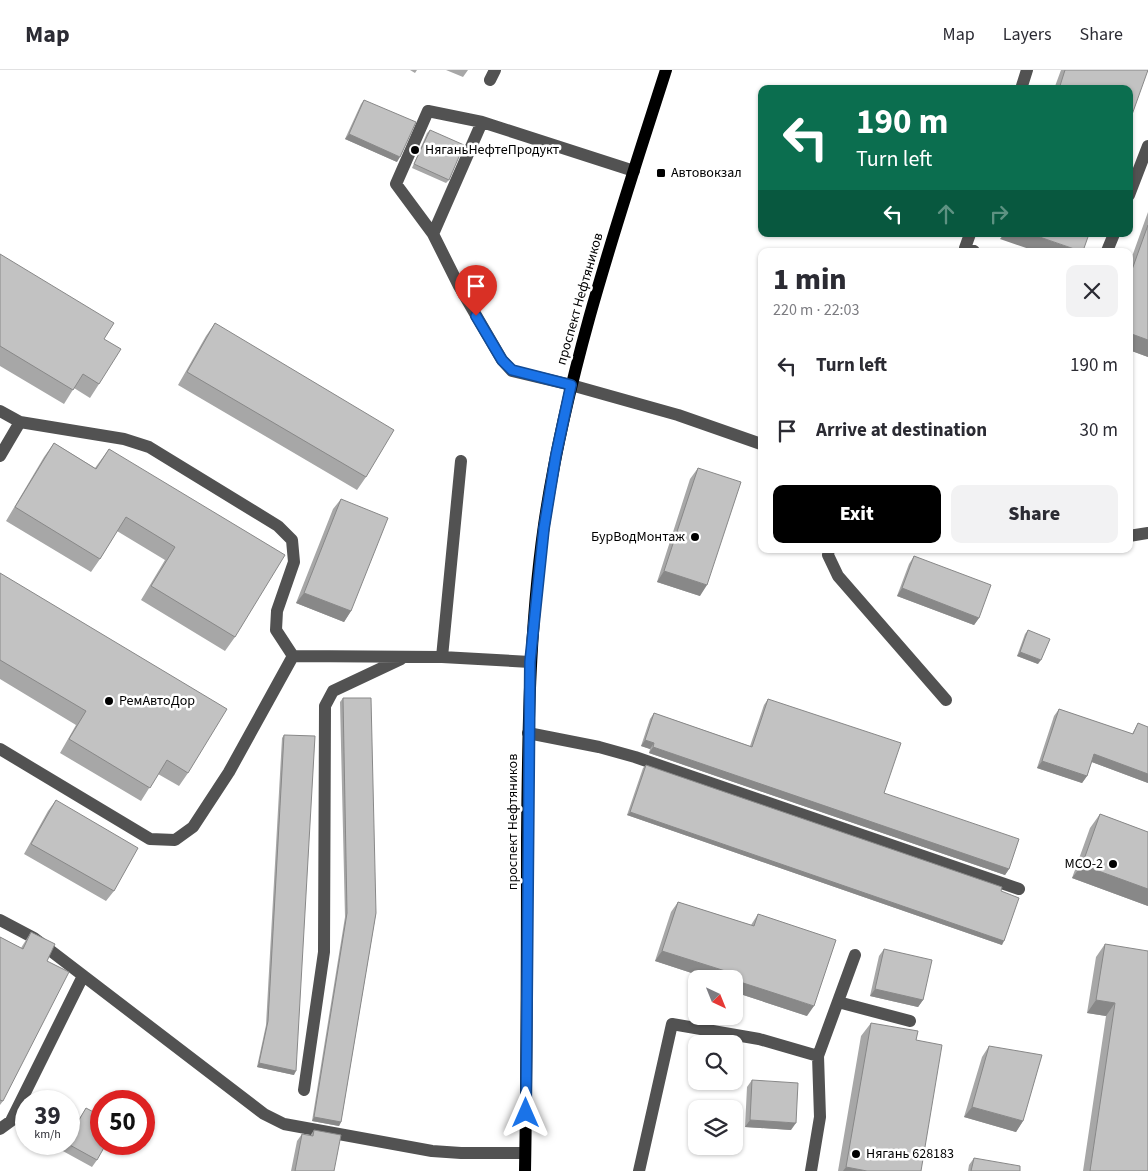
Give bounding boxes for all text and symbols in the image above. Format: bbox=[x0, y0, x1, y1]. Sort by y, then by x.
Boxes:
text: Map bbox=[25, 17, 70, 52]
text: Map bbox=[943, 22, 975, 47]
text: Layers bbox=[1003, 22, 1052, 47]
text: Share bbox=[1080, 22, 1123, 47]
text: 190 m bbox=[856, 97, 948, 147]
icon: left bbox=[773, 105, 838, 170]
place label: НяганьНефтеПродукт bbox=[425, 140, 560, 160]
text: Turn left bbox=[856, 143, 932, 175]
marker: НяганьНефтеПродукт bbox=[409, 144, 421, 156]
place label: Автовокзал bbox=[671, 163, 742, 183]
marker: Автовокзал bbox=[655, 167, 667, 179]
icon: left bbox=[879, 200, 907, 228]
icon: ahead bbox=[932, 200, 960, 228]
icon: right bbox=[985, 200, 1013, 228]
street label: проспект Нефтяников bbox=[552, 231, 608, 367]
text: 1 min bbox=[773, 258, 847, 301]
pin bbox=[455, 265, 497, 316]
button: close bbox=[1066, 265, 1118, 317]
icon: arrive bbox=[462, 272, 490, 300]
text: 220 m · 22:03 bbox=[773, 299, 860, 321]
icon: left bbox=[773, 352, 801, 380]
text: Turn left bbox=[816, 352, 887, 379]
text: 190 m bbox=[1070, 352, 1118, 379]
icon: arrive bbox=[773, 417, 801, 445]
text: Arrive at destination bbox=[816, 417, 987, 444]
text: 30 m bbox=[1080, 417, 1118, 444]
button: Exit bbox=[773, 485, 941, 543]
button: Share bbox=[951, 485, 1118, 543]
place label: БурВодМонтаж bbox=[591, 527, 685, 547]
marker: БурВодМонтаж bbox=[689, 531, 701, 543]
place label: РемАвтоДор bbox=[119, 691, 195, 711]
marker: РемАвтоДор bbox=[103, 695, 115, 707]
street label: проспект Нефтяников bbox=[503, 754, 523, 890]
place label: МСО-2 bbox=[1065, 854, 1103, 874]
marker: МСО-2 bbox=[1107, 858, 1119, 870]
north arrow bbox=[688, 970, 742, 1025]
map controls bbox=[688, 970, 743, 1155]
button: search bbox=[688, 1035, 743, 1090]
position arrow bbox=[499, 1086, 551, 1138]
speed limit sign: 50 bbox=[90, 1090, 155, 1155]
text: 39 bbox=[34, 1098, 61, 1134]
button: layers bbox=[688, 1100, 743, 1155]
text: km/h bbox=[34, 1126, 61, 1143]
place label: Нягань 628183 bbox=[866, 1144, 954, 1164]
marker: Нягань 628183 bbox=[850, 1148, 862, 1160]

